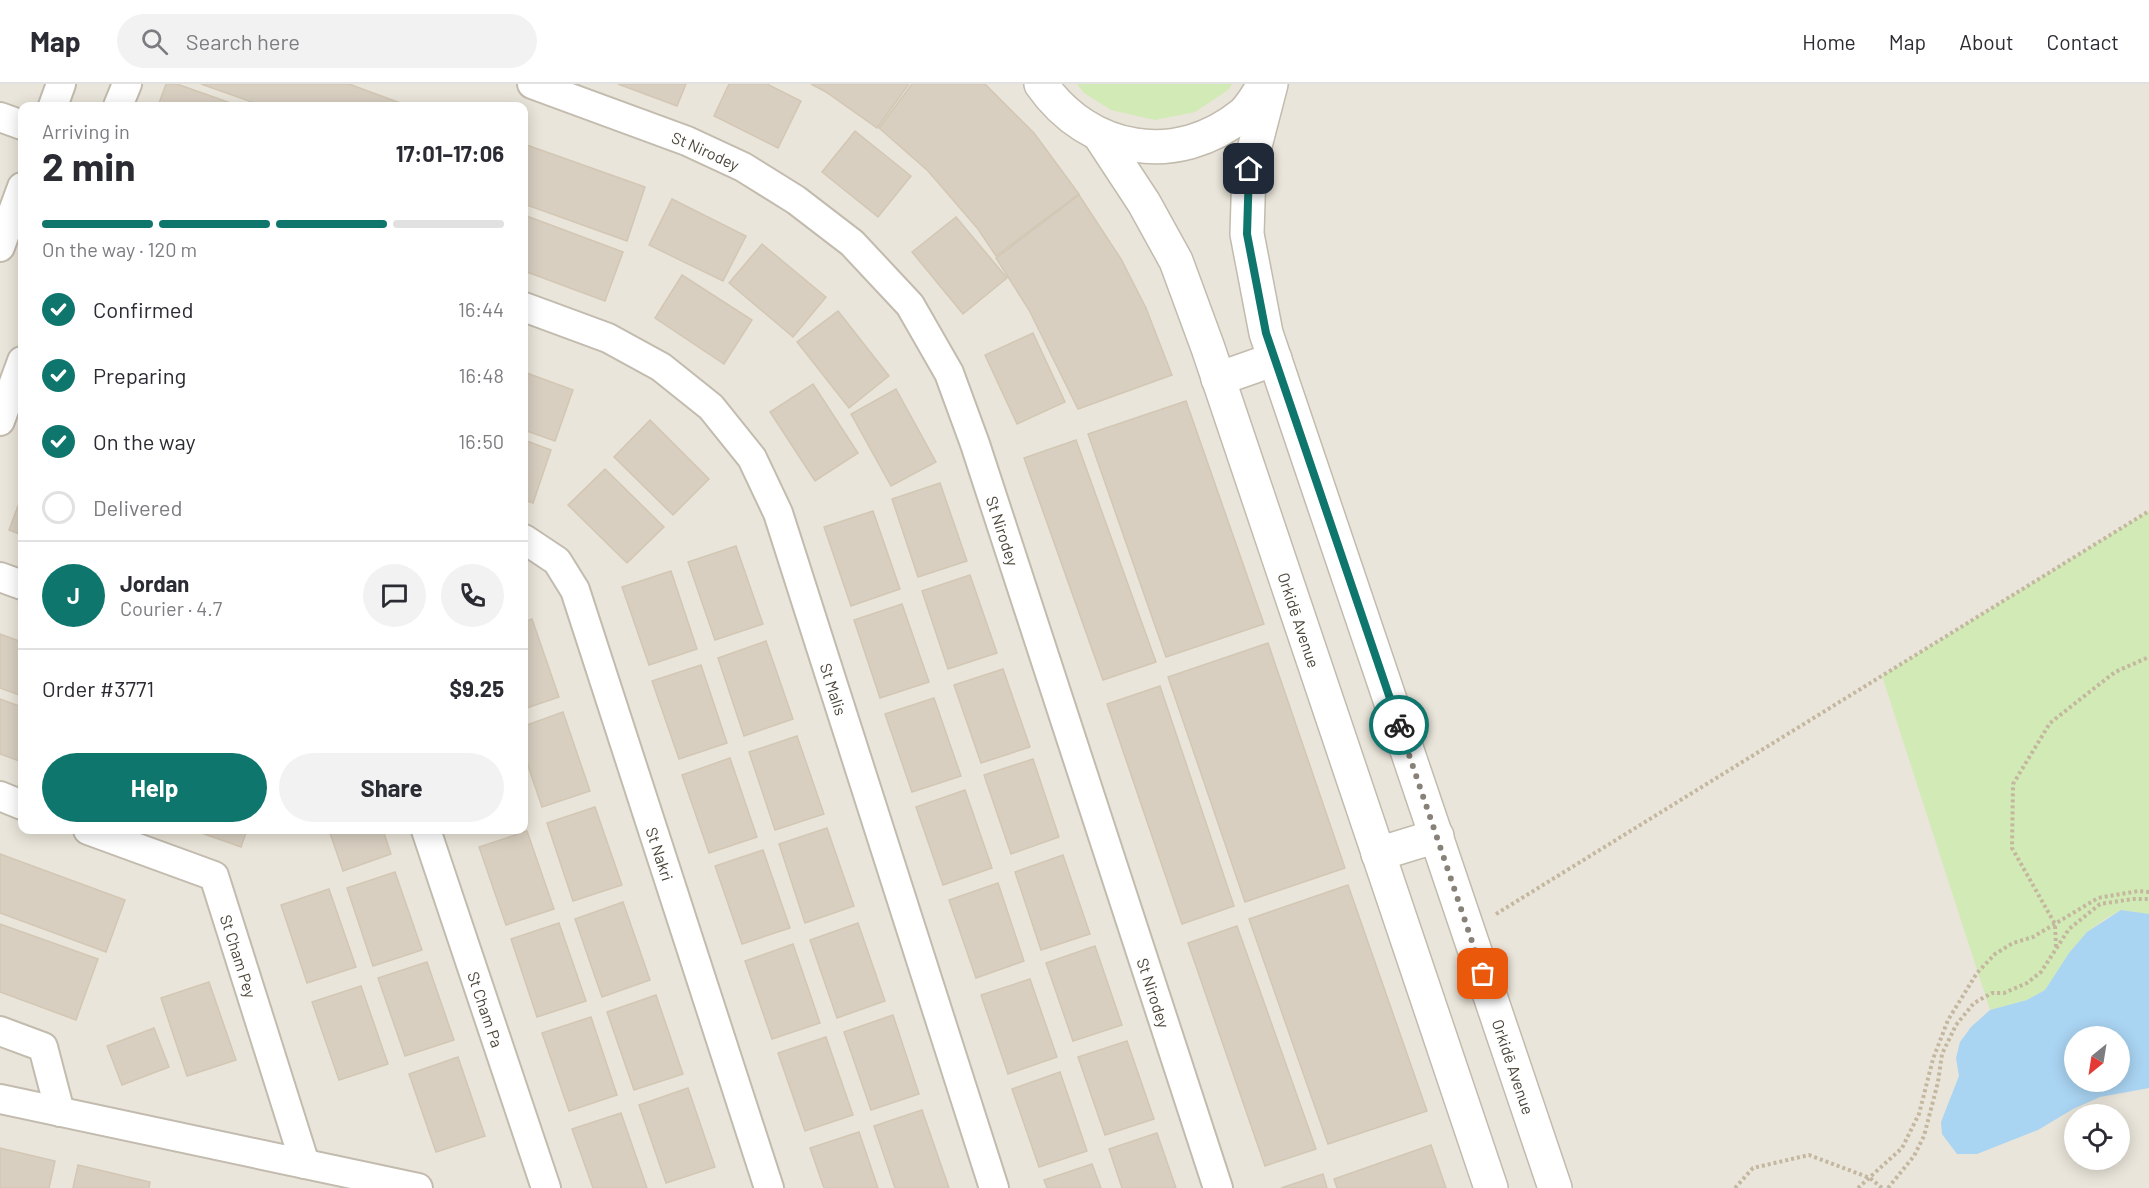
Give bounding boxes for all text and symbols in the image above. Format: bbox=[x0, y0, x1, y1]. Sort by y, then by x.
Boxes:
search box bbox=[117, 14, 537, 68]
text: Map bbox=[30, 24, 81, 58]
icon: search bbox=[138, 25, 171, 58]
text: Search here bbox=[186, 28, 300, 54]
text: Home bbox=[1802, 29, 1856, 54]
text: Map bbox=[1889, 29, 1926, 54]
text: About bbox=[1959, 29, 2014, 54]
text: Contact bbox=[2047, 29, 2119, 54]
text: Arriving in bbox=[42, 119, 130, 143]
street label: St Nirodey bbox=[669, 127, 743, 174]
text: 17:01–17:06 bbox=[396, 140, 504, 166]
text: 2 min bbox=[42, 142, 135, 189]
pin bbox=[1223, 143, 1274, 194]
icon: home bbox=[1232, 152, 1265, 185]
text: On the way · 120 m bbox=[42, 237, 197, 261]
icon: check bbox=[42, 293, 75, 326]
text: Confirmed bbox=[93, 296, 193, 322]
text: 16:44 bbox=[458, 297, 504, 321]
icon: check bbox=[42, 359, 75, 392]
text: Preparing bbox=[93, 362, 186, 388]
text: 16:48 bbox=[458, 363, 504, 387]
icon: check bbox=[42, 425, 75, 458]
text: On the way bbox=[93, 428, 196, 454]
text: 16:50 bbox=[458, 429, 504, 453]
street label: St Nirodey bbox=[983, 493, 1024, 569]
text: Delivered bbox=[93, 494, 182, 520]
button: chat bbox=[363, 564, 426, 627]
button: phone bbox=[441, 564, 504, 627]
text: Jordan bbox=[120, 570, 189, 596]
street label: Orkidē Avenue bbox=[1275, 570, 1324, 670]
text: J bbox=[67, 582, 80, 608]
text: Courier · 4.7 bbox=[120, 596, 222, 620]
street label: St Malis bbox=[817, 661, 852, 717]
text: Order #3771 bbox=[42, 675, 154, 701]
text: $9.25 bbox=[450, 675, 504, 701]
courier bbox=[1369, 695, 1429, 755]
icon: bike bbox=[1383, 709, 1416, 742]
button: Help bbox=[42, 753, 267, 822]
button: Share bbox=[279, 753, 504, 822]
street label: St Nakri bbox=[643, 824, 678, 883]
street label: St Cham Pey bbox=[217, 912, 262, 1001]
pin bbox=[1457, 948, 1508, 999]
street label: St Nirodey bbox=[1134, 955, 1175, 1031]
icon: bag bbox=[1466, 957, 1499, 990]
street label: St Cham Pa bbox=[465, 969, 508, 1050]
street label: Orkidē Avenue bbox=[1489, 1017, 1539, 1117]
north arrow bbox=[2064, 1026, 2130, 1092]
map controls bbox=[2064, 1026, 2130, 1170]
button: locate bbox=[2064, 1104, 2130, 1170]

